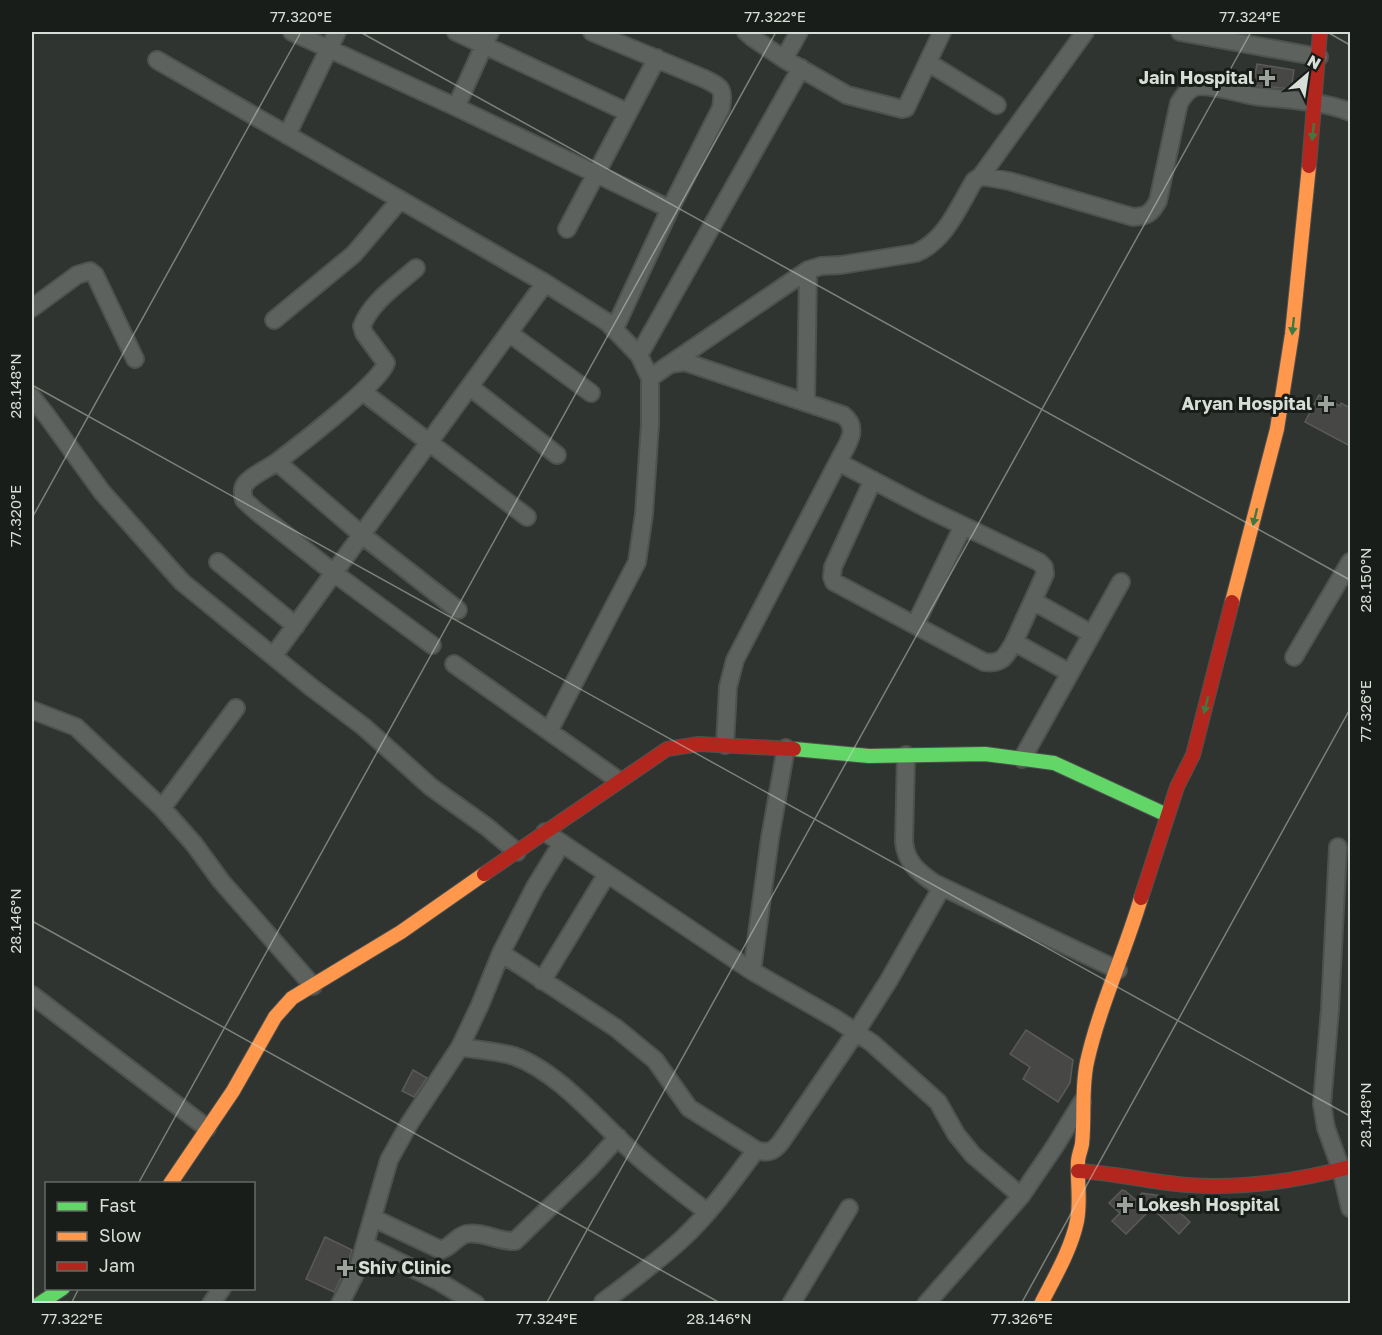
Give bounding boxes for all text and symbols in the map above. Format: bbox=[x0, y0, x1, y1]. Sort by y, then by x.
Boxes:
text: 77.320°E bbox=[270, 7, 332, 25]
text: 77.322°E bbox=[744, 7, 806, 25]
text: 77.324°E bbox=[1219, 7, 1281, 25]
north arrow bbox=[1277, 45, 1337, 105]
text: N bbox=[1304, 50, 1324, 74]
place label: Jain Hospital bbox=[1139, 66, 1254, 88]
marker: Jain Hospital bbox=[1258, 69, 1276, 87]
one-way arrow bbox=[1308, 122, 1318, 141]
one-way arrow bbox=[1288, 316, 1297, 335]
text: 28.148°N bbox=[6, 353, 24, 419]
place label: Aryan Hospital bbox=[1182, 392, 1312, 414]
marker: Aryan Hospital bbox=[1317, 395, 1335, 413]
text: 77.320°E bbox=[6, 485, 24, 547]
one-way arrow bbox=[1249, 507, 1259, 526]
text: 28.150°N bbox=[1356, 548, 1374, 612]
text: 77.326°E bbox=[1356, 680, 1374, 742]
one-way arrow bbox=[1201, 697, 1210, 715]
text: 28.146°N bbox=[6, 888, 24, 954]
text: 28.148°N bbox=[1356, 1082, 1374, 1148]
legend bbox=[45, 1182, 255, 1290]
place label: Lokesh Hospital bbox=[1138, 1193, 1279, 1215]
text: Fast bbox=[99, 1194, 136, 1216]
marker: Lokesh Hospital bbox=[1116, 1196, 1134, 1214]
text: Slow bbox=[99, 1224, 142, 1246]
text: Jam bbox=[99, 1254, 135, 1276]
place label: Shiv Clinic bbox=[358, 1256, 451, 1278]
marker: Shiv Clinic bbox=[336, 1259, 354, 1277]
text: 77.322°E bbox=[41, 1309, 103, 1327]
text: 77.324°E bbox=[516, 1309, 578, 1327]
text: 28.146°N bbox=[686, 1309, 752, 1327]
text: 77.326°E bbox=[991, 1309, 1053, 1327]

